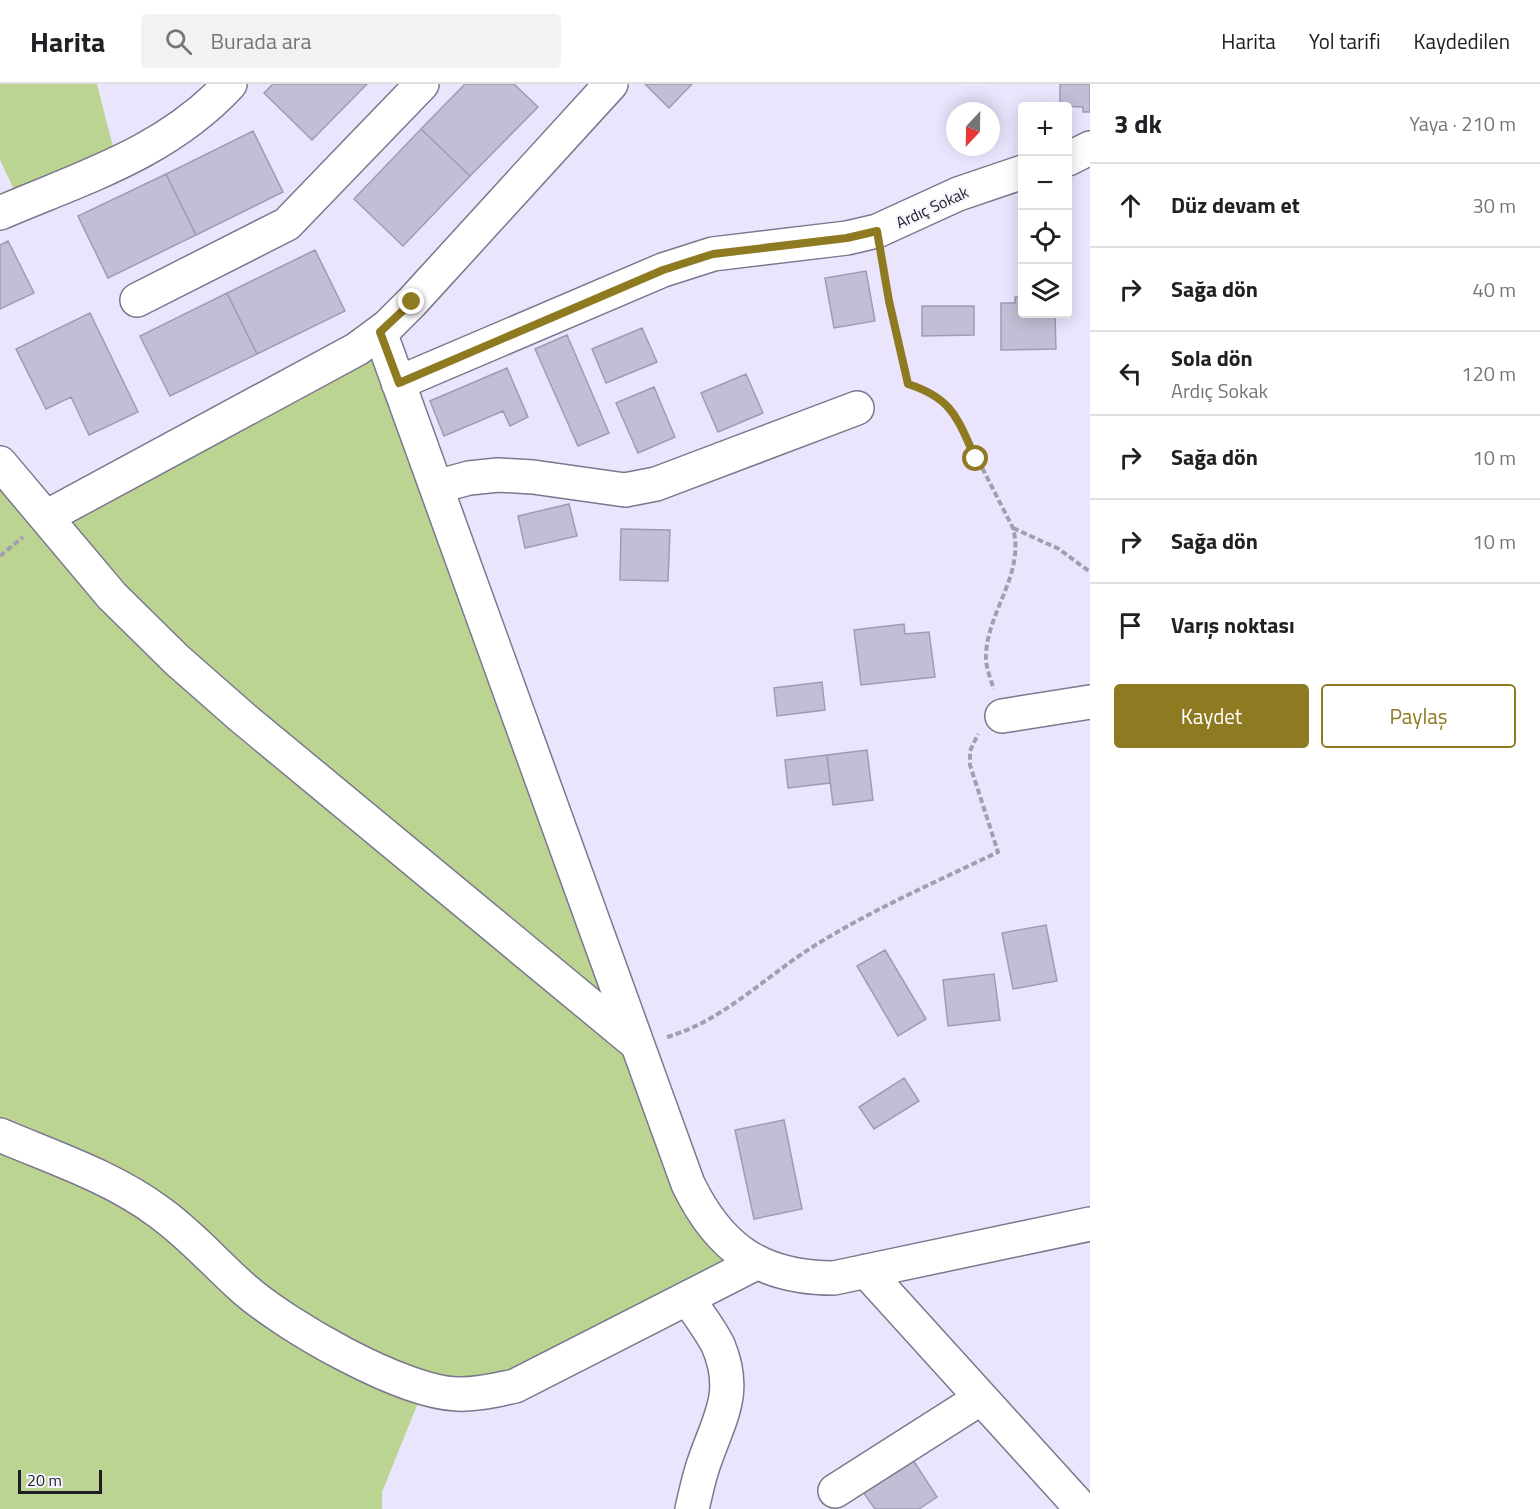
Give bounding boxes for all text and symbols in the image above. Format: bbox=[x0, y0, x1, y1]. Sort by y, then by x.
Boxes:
search box bbox=[141, 14, 561, 68]
text: Harita bbox=[30, 20, 105, 63]
text: Burada ara bbox=[210, 24, 311, 58]
icon: search bbox=[162, 25, 195, 58]
text: Harita bbox=[1221, 25, 1276, 57]
text: Yol tarifi bbox=[1309, 25, 1381, 57]
text: Kaydedilen bbox=[1414, 25, 1510, 57]
north arrow bbox=[946, 102, 1000, 156]
map controls bbox=[1018, 102, 1072, 318]
button: + bbox=[1018, 102, 1072, 156]
text: 3 dk bbox=[1114, 104, 1162, 143]
text: Yaya · 210 m bbox=[1409, 108, 1516, 139]
button: − bbox=[1018, 156, 1072, 210]
street label: Ardıç Sokak bbox=[892, 180, 973, 234]
text: Düz devam et bbox=[1171, 188, 1300, 222]
icon: ahead bbox=[1114, 189, 1147, 222]
text: 30 m bbox=[1472, 190, 1516, 221]
button: locate bbox=[1018, 210, 1072, 264]
button: layers bbox=[1018, 264, 1072, 318]
text: Sağa dön bbox=[1171, 272, 1258, 306]
icon: right bbox=[1114, 273, 1147, 306]
text: 40 m bbox=[1472, 274, 1516, 305]
route end bbox=[398, 288, 424, 314]
text: Sola dön bbox=[1171, 341, 1253, 375]
icon: left bbox=[1114, 357, 1147, 390]
text: 120 m bbox=[1461, 358, 1516, 389]
text: Ardıç Sokak bbox=[1171, 375, 1268, 406]
text: Sağa dön bbox=[1171, 440, 1258, 474]
icon: right bbox=[1114, 441, 1147, 474]
text: 10 m bbox=[1472, 442, 1516, 473]
route start bbox=[962, 445, 988, 471]
text: Sağa dön bbox=[1171, 524, 1258, 558]
icon: right bbox=[1114, 525, 1147, 558]
text: 10 m bbox=[1472, 526, 1516, 557]
text: Varış noktası bbox=[1171, 608, 1295, 642]
icon: arrive bbox=[1114, 609, 1147, 642]
button: Kaydet bbox=[1114, 684, 1309, 748]
button: Paylaş bbox=[1321, 684, 1516, 748]
scale bar bbox=[18, 1467, 102, 1494]
text: 20 m bbox=[27, 1468, 62, 1492]

